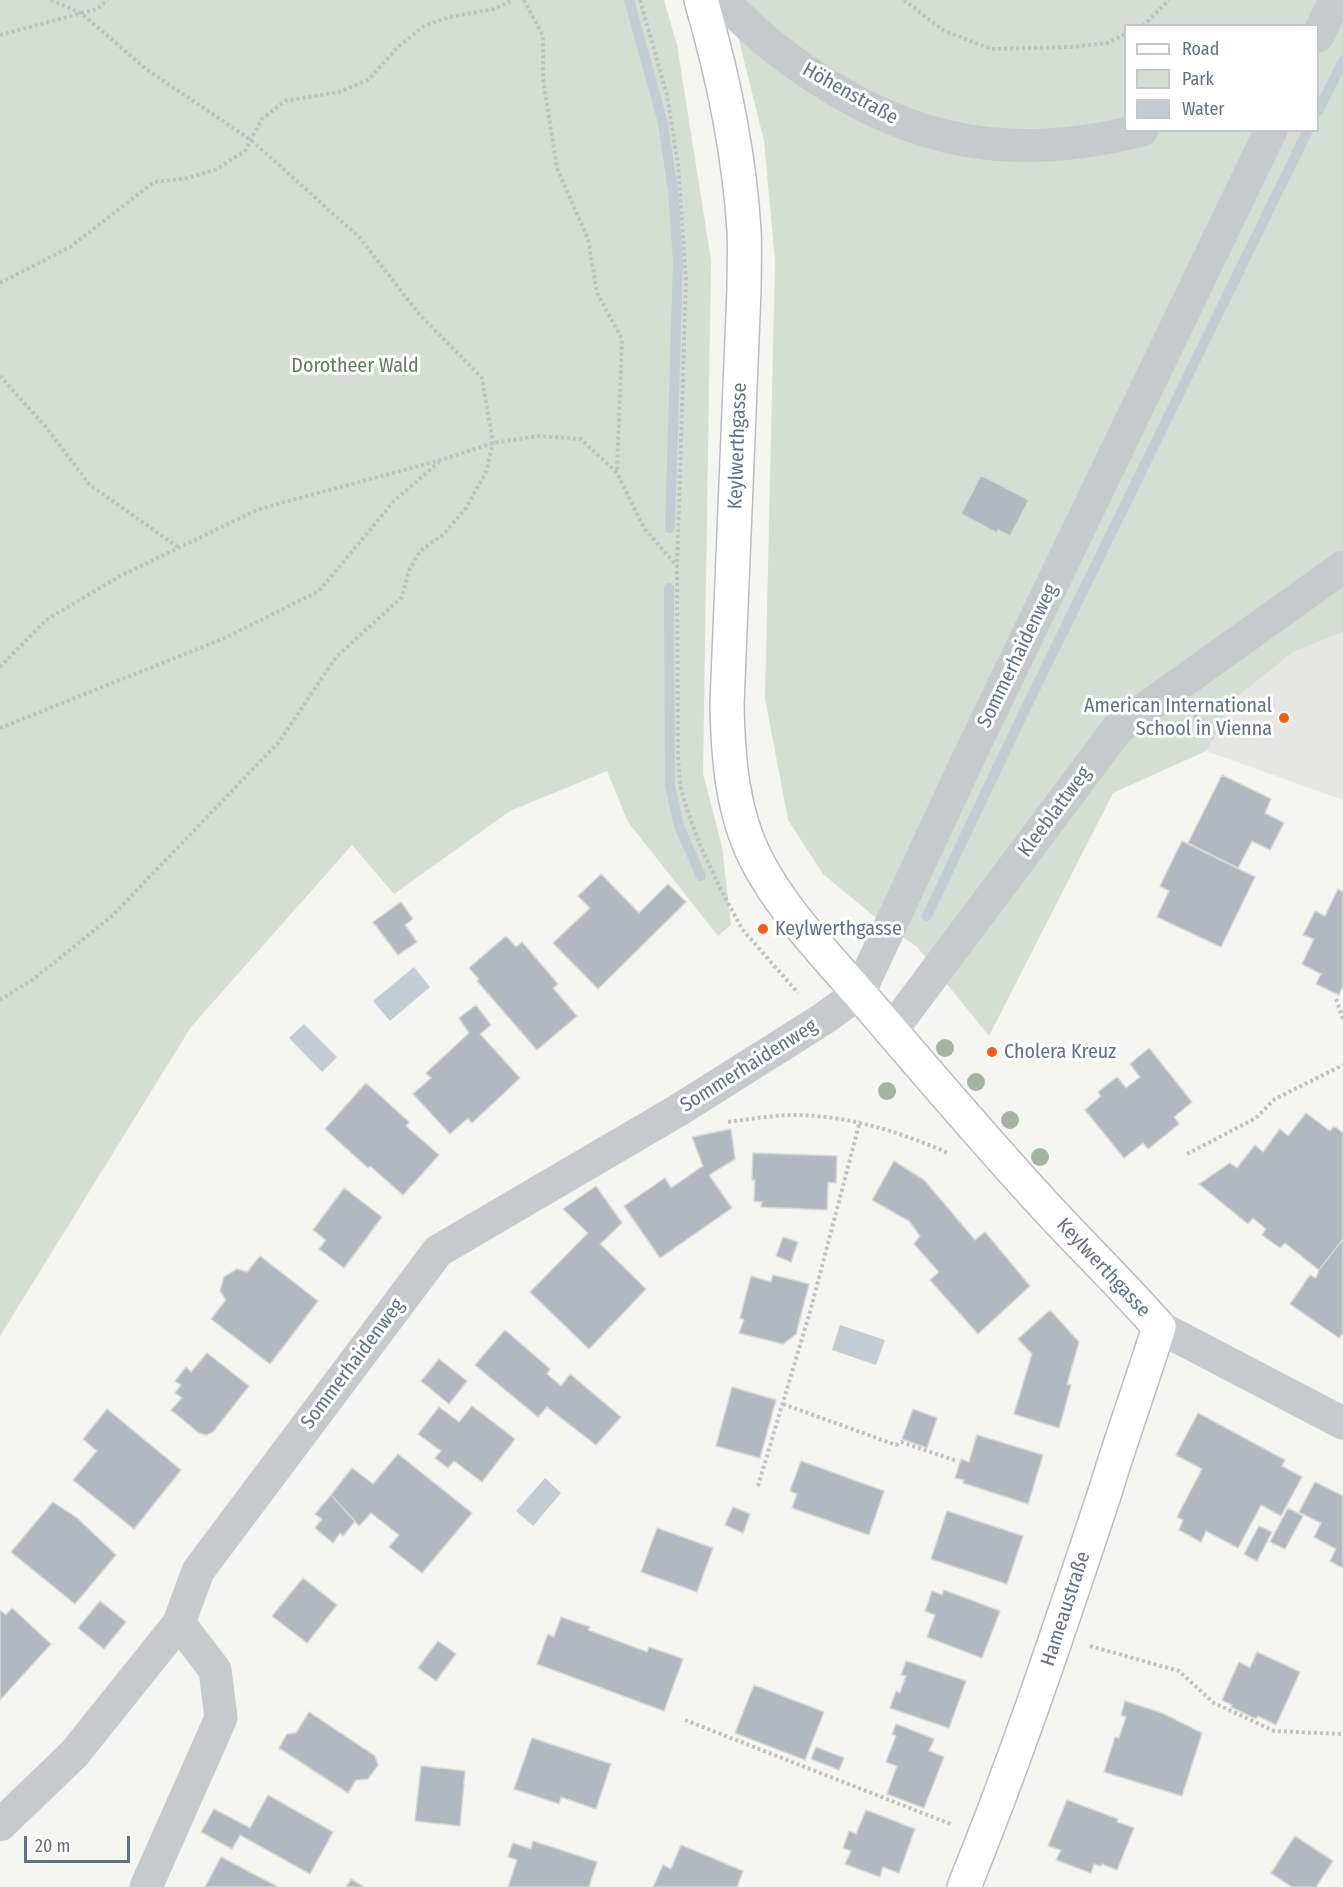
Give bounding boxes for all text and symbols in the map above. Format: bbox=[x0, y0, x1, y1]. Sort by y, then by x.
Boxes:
legend bbox=[1124, 24, 1319, 132]
text: Road bbox=[1182, 38, 1219, 60]
street label: Höhenstraße bbox=[798, 58, 902, 130]
text: Park bbox=[1182, 68, 1214, 90]
text: Water bbox=[1182, 98, 1225, 120]
park label: Dorotheer Wald bbox=[291, 354, 419, 378]
street label: Keylwerthgasse bbox=[724, 382, 752, 510]
street label: Sommerhaidenweg bbox=[973, 580, 1063, 732]
place label: American International School in Vienna bbox=[1084, 694, 1272, 741]
marker: American International School in Vienna bbox=[1277, 711, 1291, 725]
street label: Kleeblattweg bbox=[1013, 762, 1097, 862]
place label: Keylwerthgasse bbox=[775, 917, 902, 941]
marker: Keylwerthgasse bbox=[756, 922, 770, 936]
street label: Sommerhaidenweg bbox=[676, 1014, 822, 1118]
place label: Cholera Kreuz bbox=[1004, 1040, 1116, 1064]
marker: Cholera Kreuz bbox=[985, 1045, 999, 1059]
street label: Keylwerthgasse bbox=[1051, 1213, 1155, 1323]
street label: Sommerhaidenweg bbox=[296, 1294, 410, 1434]
street label: Hameaustraße bbox=[1036, 1549, 1096, 1669]
scale bar bbox=[27, 1824, 134, 1862]
text: 20 m bbox=[35, 1835, 70, 1857]

